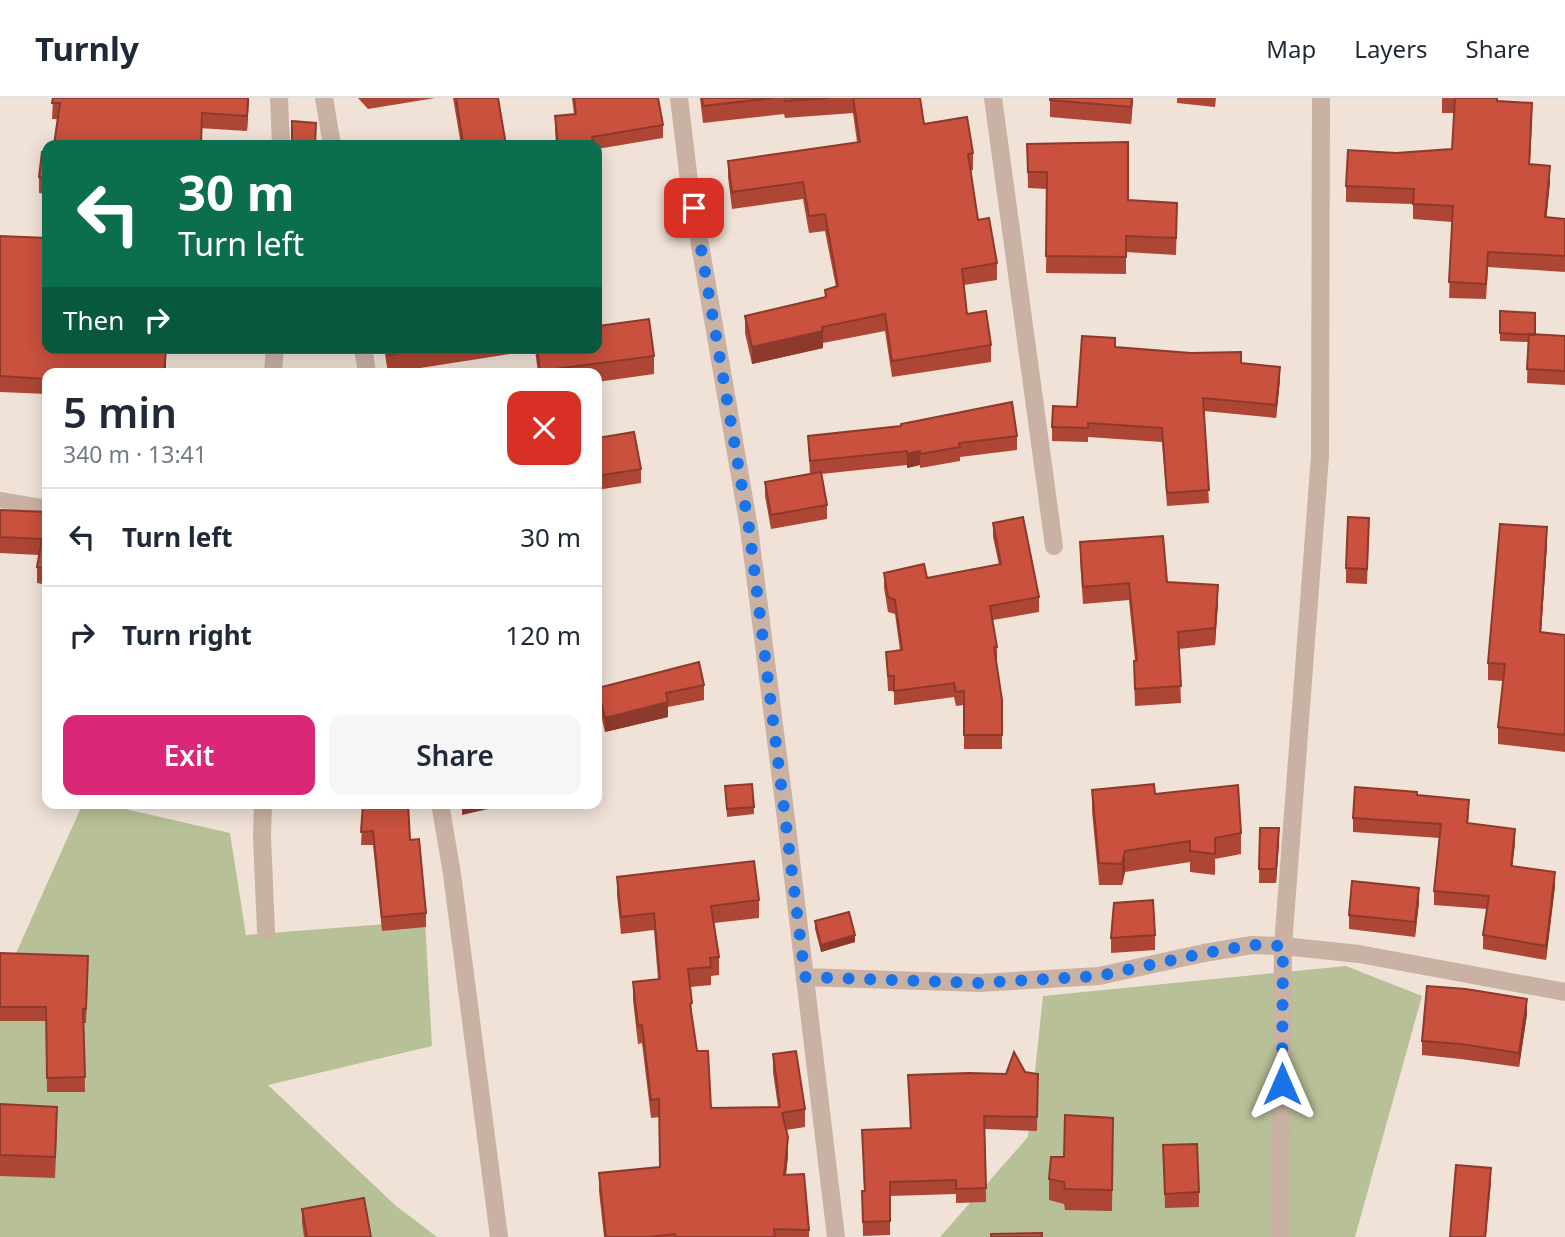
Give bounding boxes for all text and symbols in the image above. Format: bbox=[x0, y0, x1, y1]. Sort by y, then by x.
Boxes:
text: Turnly bbox=[35, 26, 139, 71]
text: Map bbox=[1266, 32, 1316, 65]
text: Layers bbox=[1354, 32, 1428, 65]
text: Share bbox=[1466, 32, 1530, 65]
text: 30 m bbox=[178, 159, 295, 225]
icon: left bbox=[63, 168, 154, 259]
pin bbox=[664, 178, 724, 238]
icon: arrive bbox=[675, 189, 713, 227]
text: Turn left bbox=[178, 222, 304, 265]
icon: right bbox=[138, 301, 176, 339]
text: Then bbox=[63, 302, 124, 338]
text: 5 min bbox=[63, 383, 177, 440]
button: close bbox=[507, 391, 581, 465]
text: 340 m · 13:41 bbox=[63, 438, 207, 470]
icon: left bbox=[63, 518, 101, 556]
text: Turn left bbox=[122, 519, 233, 555]
text: 30 m bbox=[520, 519, 581, 555]
icon: right bbox=[63, 616, 101, 654]
text: Turn right bbox=[122, 617, 252, 653]
text: 120 m bbox=[505, 617, 581, 653]
button: Exit bbox=[63, 715, 315, 795]
button: Share bbox=[329, 715, 581, 795]
position arrow bbox=[1245, 1047, 1319, 1121]

